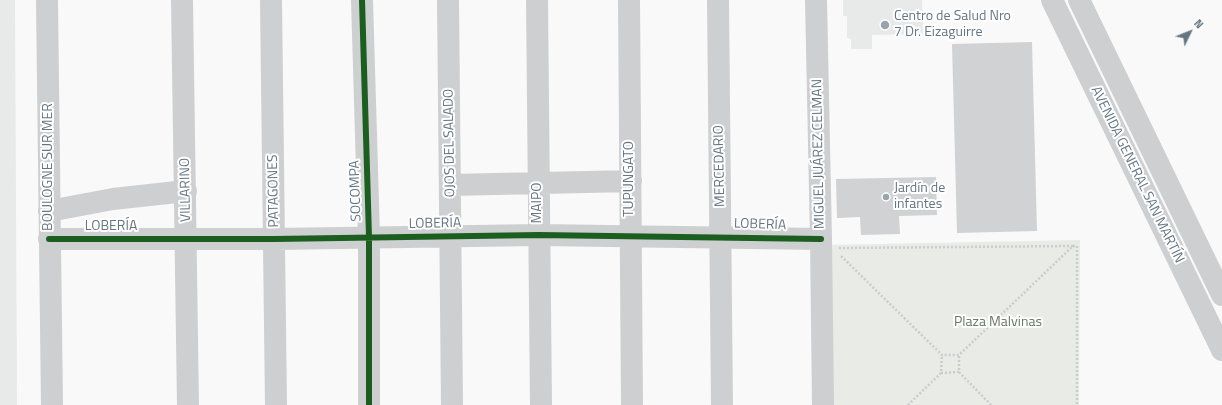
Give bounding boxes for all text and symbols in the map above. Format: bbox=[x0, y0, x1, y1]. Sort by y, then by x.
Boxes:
place label: Centro de Salud Nro 7 Dr. Eizaguirre bbox=[894, 9, 1011, 42]
north arrow bbox=[1170, 12, 1210, 52]
text: N bbox=[1190, 16, 1207, 32]
marker: Centro de Salud Nro 7 Dr. Eizaguirre bbox=[879, 19, 891, 31]
street label: MIGUEL JUÁREZ CELMAN bbox=[809, 79, 829, 229]
street label: AVENIDA GENERAL SAN MARTÍN bbox=[1087, 84, 1187, 266]
street label: OJOS DEL SALADO bbox=[441, 89, 459, 197]
street label: BOULOGNE SUR MER bbox=[41, 103, 57, 231]
street label: MERCEDARIO bbox=[711, 125, 729, 207]
street label: TUPUNGATO bbox=[622, 141, 638, 217]
street label: PATAGONES bbox=[265, 154, 283, 228]
street label: VILLARINO bbox=[177, 158, 195, 222]
street label: SOCOMPA bbox=[347, 160, 365, 222]
place label: Jardín de infantes bbox=[894, 181, 945, 214]
street label: MAIPO bbox=[530, 182, 546, 224]
marker: Jardín de infantes bbox=[881, 192, 891, 202]
street label: LOBERÍA bbox=[409, 215, 461, 233]
street label: LOBERÍA bbox=[734, 216, 786, 234]
street label: LOBERÍA bbox=[85, 219, 137, 235]
park label: Plaza Malvinas bbox=[954, 315, 1042, 331]

